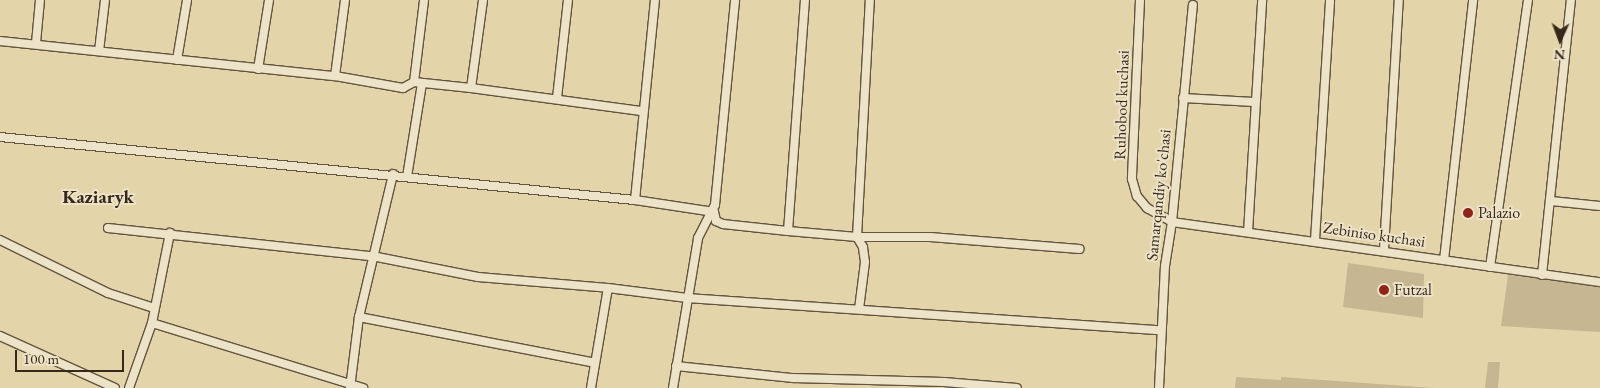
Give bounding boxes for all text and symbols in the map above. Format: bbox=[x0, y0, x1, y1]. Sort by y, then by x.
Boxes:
north arrow bbox=[1535, 15, 1585, 65]
text: N bbox=[1554, 46, 1565, 64]
street label: Ruhobod kuchasi bbox=[1110, 50, 1134, 160]
street label: Samarqandiy ko'chasi bbox=[1143, 128, 1175, 262]
district label: Kaziaryk bbox=[62, 186, 134, 208]
place label: Palazio bbox=[1478, 203, 1520, 223]
marker: Palazio bbox=[1462, 207, 1474, 219]
street label: Zebiniso kuchasi bbox=[1322, 218, 1426, 252]
place label: Futzal bbox=[1394, 280, 1432, 300]
marker: Futzal bbox=[1378, 284, 1390, 296]
scale bar bbox=[18, 340, 126, 372]
text: 100 m bbox=[23, 349, 59, 368]

